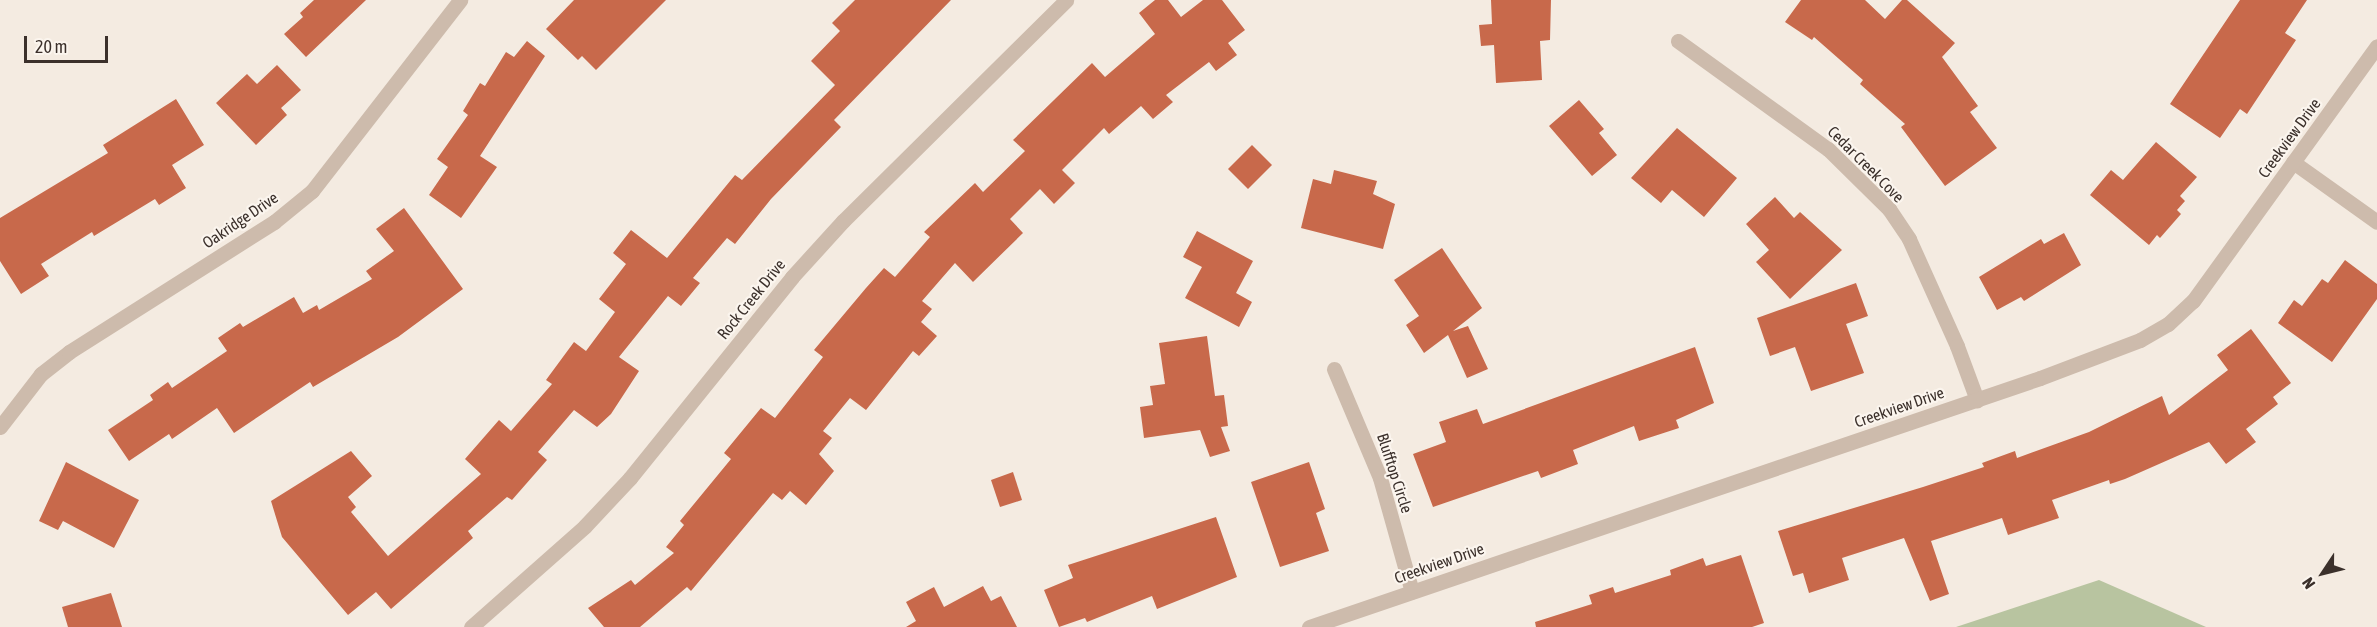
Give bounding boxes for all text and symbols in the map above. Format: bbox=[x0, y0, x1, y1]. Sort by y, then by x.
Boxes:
scale bar bbox=[27, 24, 111, 62]
text: 20 m bbox=[35, 36, 67, 57]
street label: Creekview Drive bbox=[2254, 95, 2324, 181]
street label: Cedar Creek Cove bbox=[1824, 122, 1908, 206]
street label: Oakridge Drive bbox=[199, 188, 281, 252]
street label: Rock Creek Drive bbox=[713, 255, 789, 343]
street label: Creekview Drive bbox=[1852, 383, 1946, 431]
street label: Blufftop Circle bbox=[1373, 431, 1417, 515]
street label: Creekview Drive bbox=[1392, 539, 1486, 587]
north arrow bbox=[2293, 543, 2353, 603]
text: N bbox=[2298, 574, 2318, 592]

